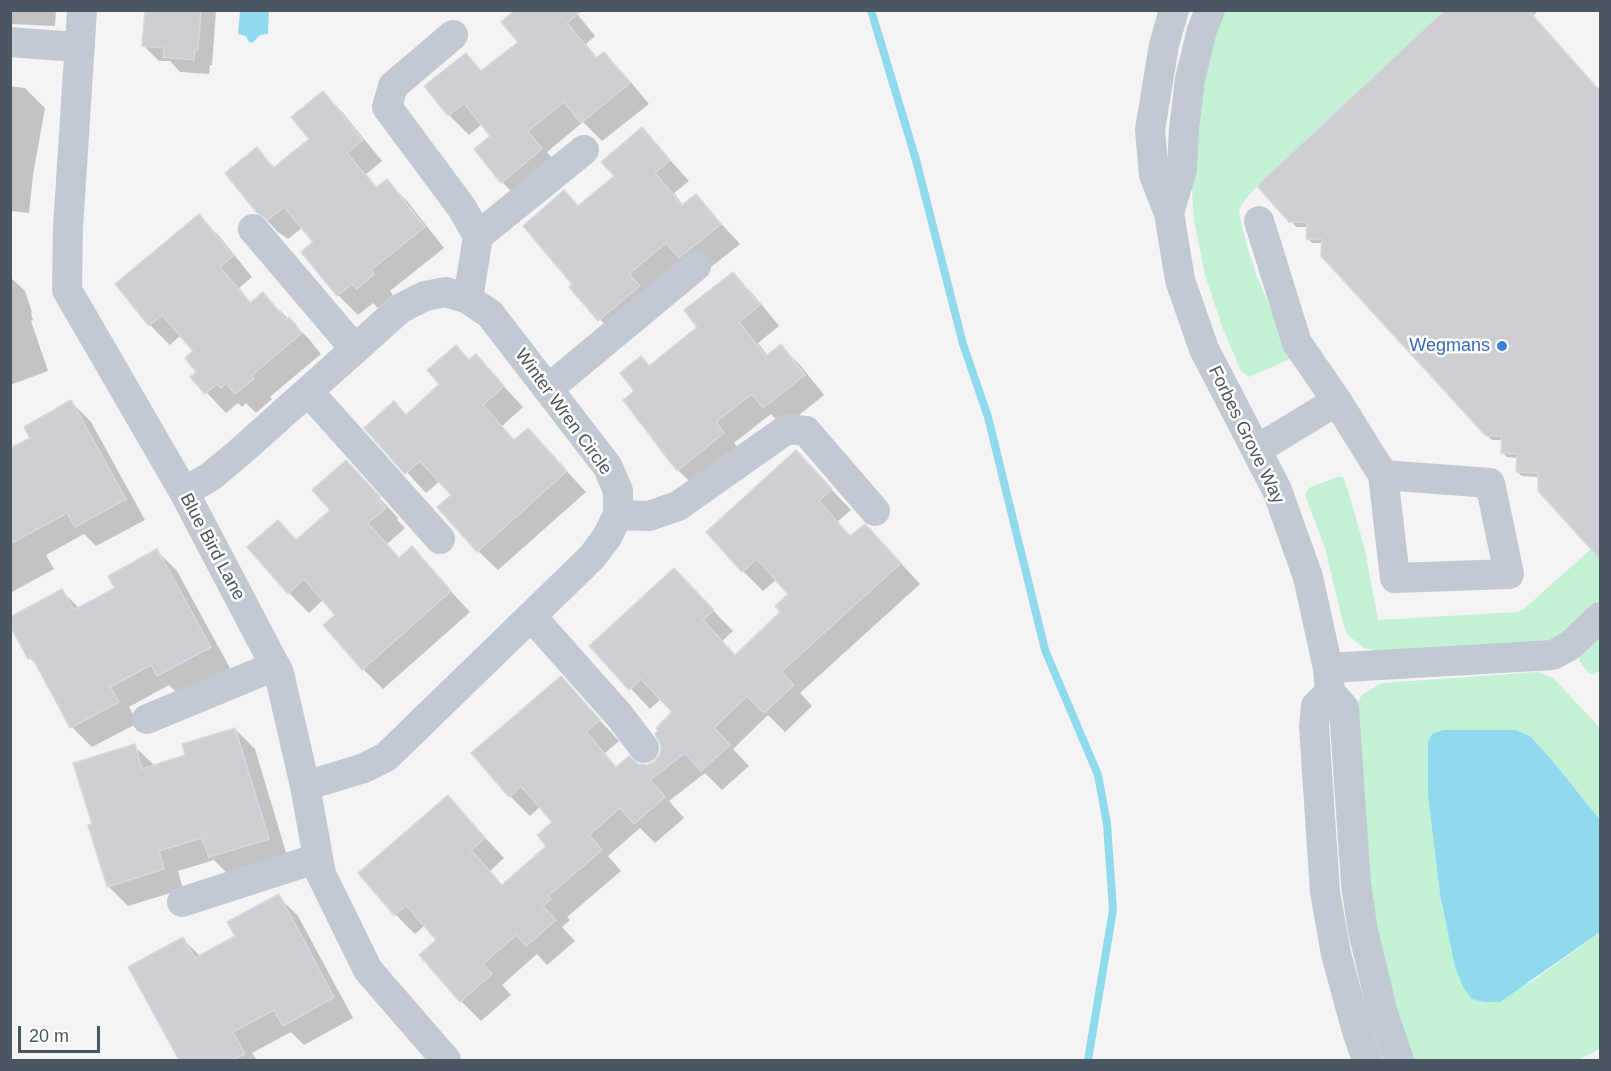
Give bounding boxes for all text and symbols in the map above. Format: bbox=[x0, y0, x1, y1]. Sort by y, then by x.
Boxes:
place label: Wegmans bbox=[1409, 335, 1490, 357]
marker: Wegmans bbox=[1495, 339, 1509, 353]
street label: Winter Wren Circle bbox=[510, 345, 616, 479]
street label: Forbes Grove Way bbox=[1203, 363, 1289, 507]
street label: Blue Bird Lane bbox=[175, 490, 249, 604]
scale bar bbox=[21, 1014, 104, 1052]
text: 20 m bbox=[29, 1026, 69, 1046]

